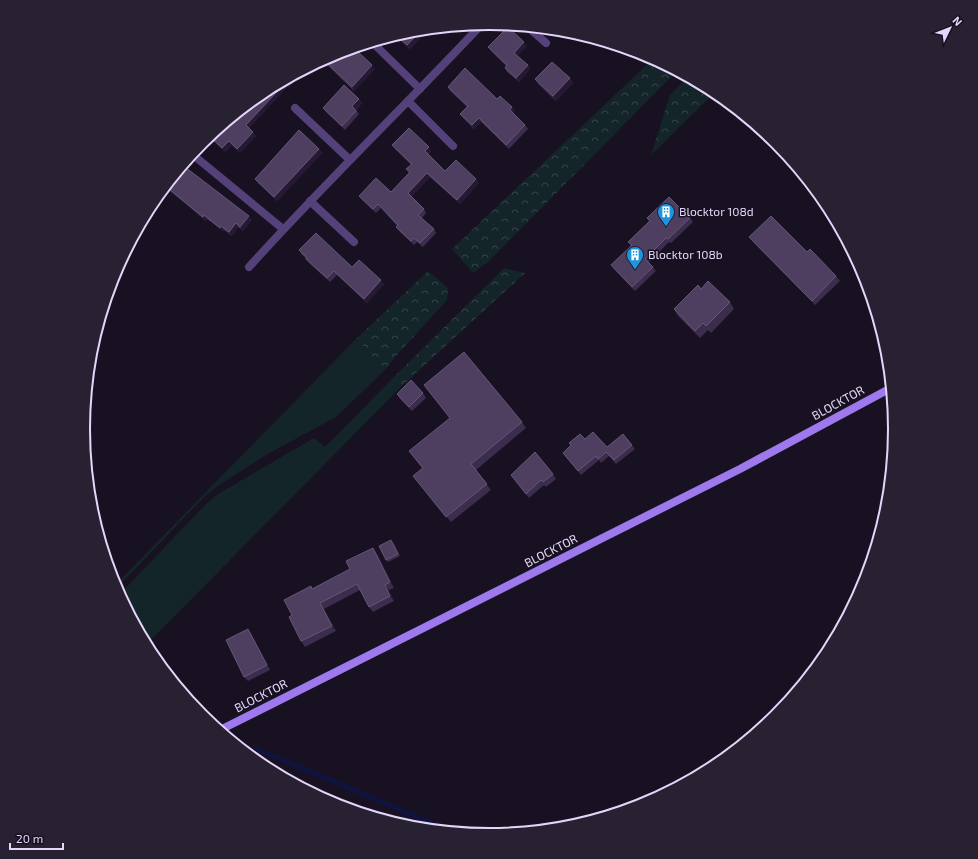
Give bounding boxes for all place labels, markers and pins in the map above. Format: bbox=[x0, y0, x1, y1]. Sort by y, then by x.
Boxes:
building icon: Blocktor 108d bbox=[656, 202, 676, 227]
place label: Blocktor 108d bbox=[679, 204, 754, 218]
building icon: Blocktor 108b bbox=[625, 245, 645, 270]
place label: Blocktor 108b bbox=[648, 247, 723, 261]

